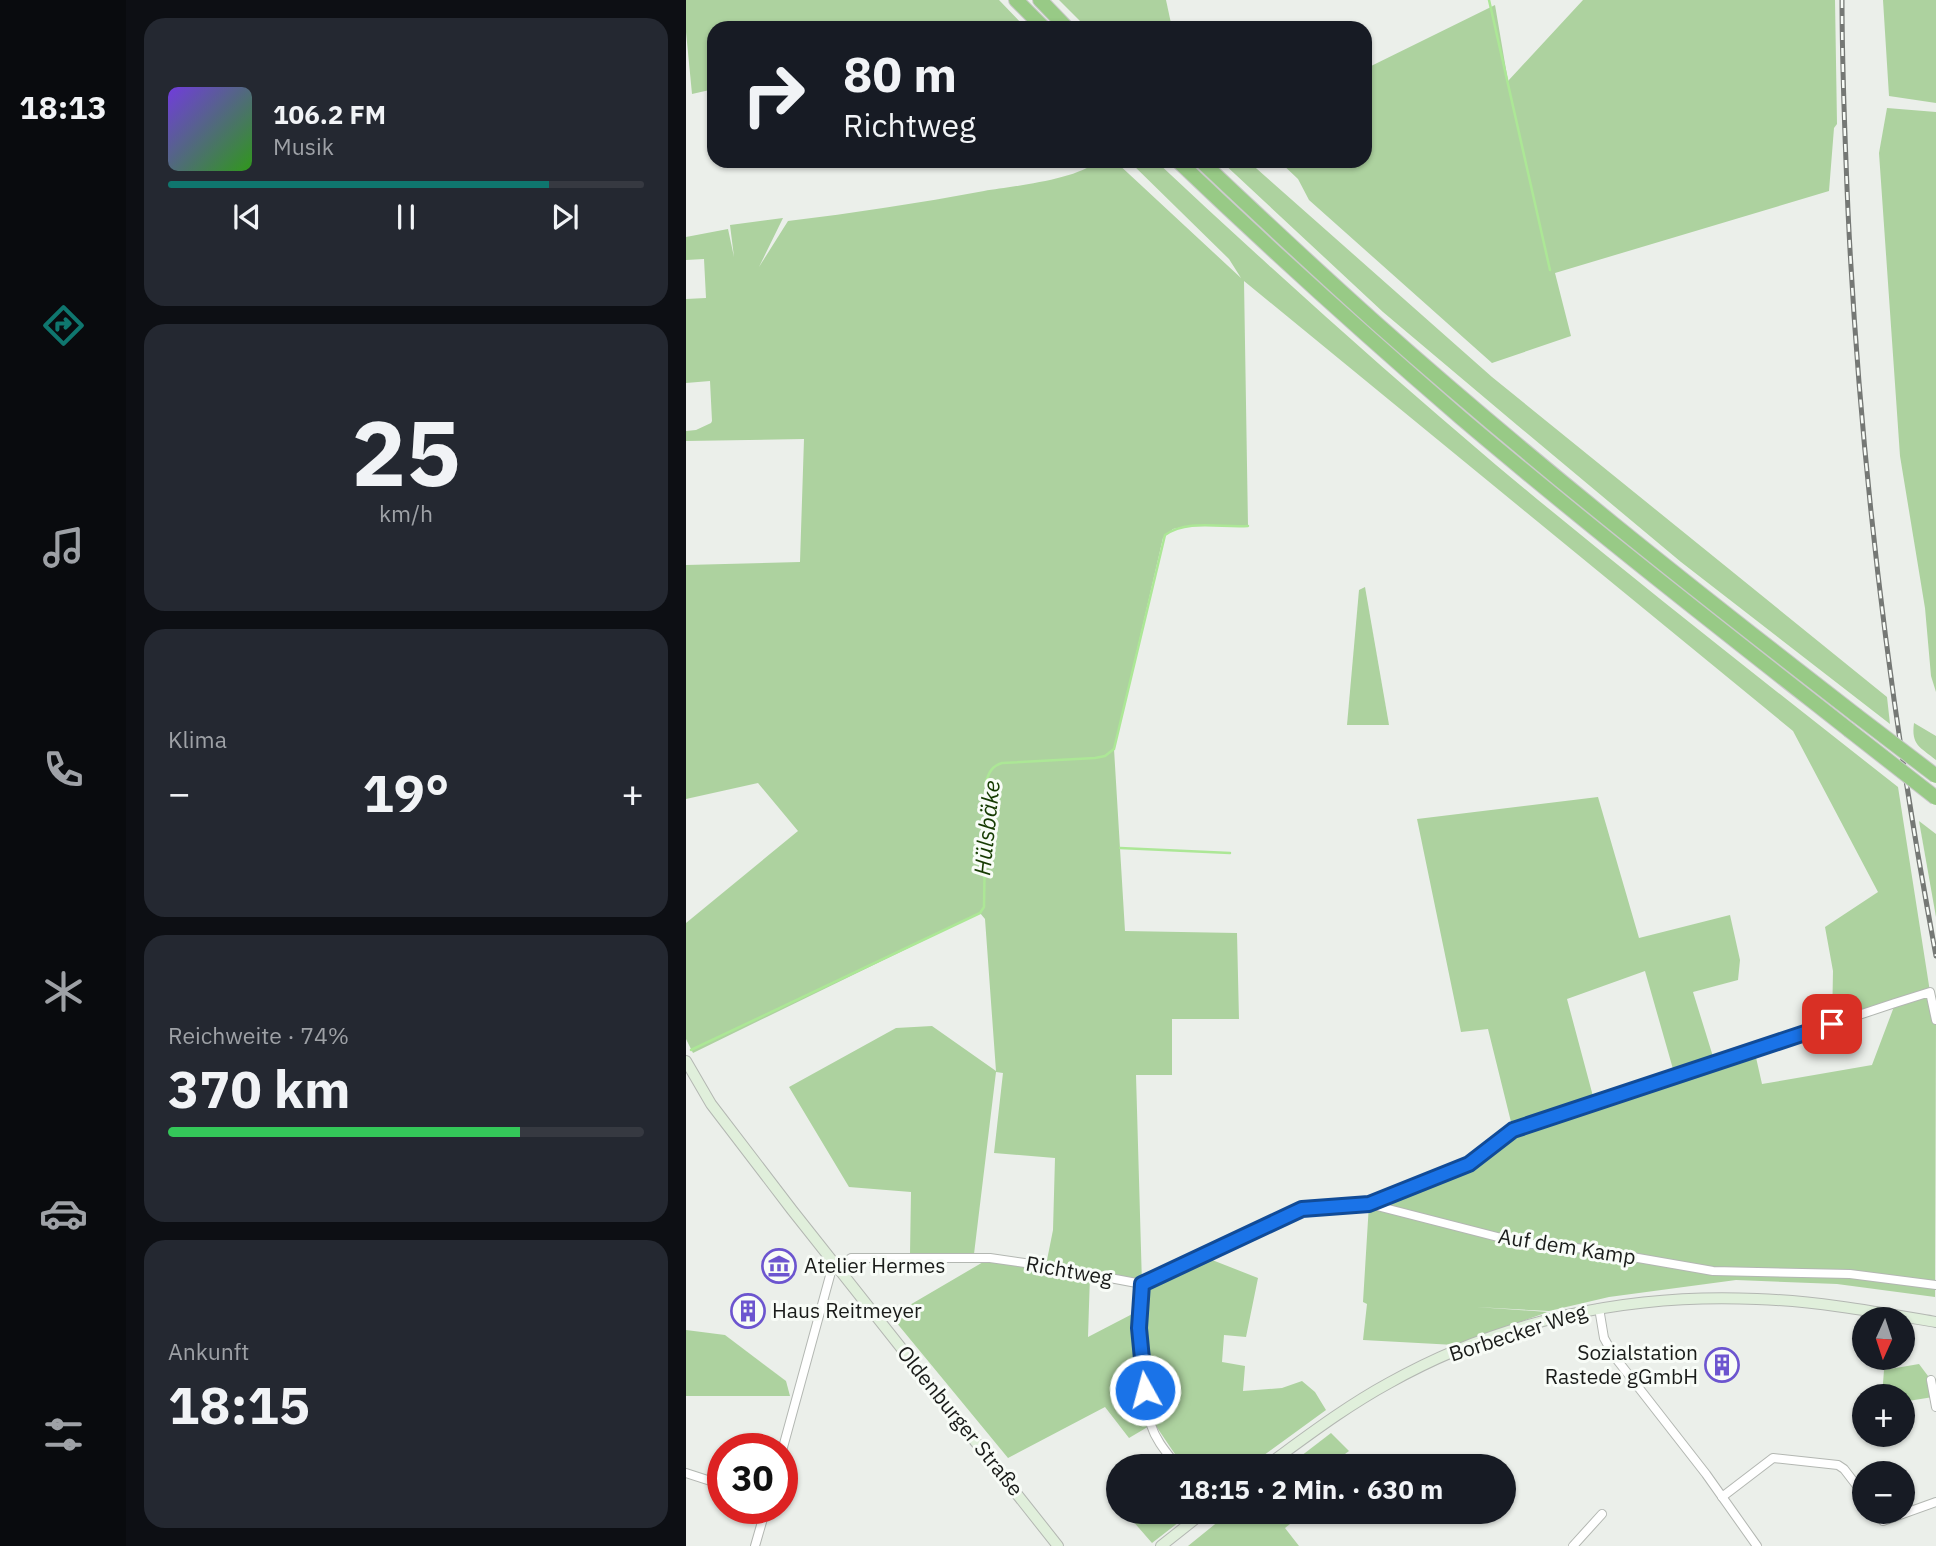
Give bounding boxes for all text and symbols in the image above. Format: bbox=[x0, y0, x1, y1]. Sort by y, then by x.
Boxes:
text: 80 m bbox=[843, 42, 957, 105]
icon: right bbox=[728, 49, 819, 140]
text: 18:13 bbox=[19, 86, 107, 128]
text: 106.2 FM bbox=[273, 97, 386, 131]
text: Richtweg bbox=[843, 104, 976, 146]
text: Musik bbox=[273, 131, 334, 161]
icon: previous bbox=[228, 198, 266, 236]
icon: pause bbox=[387, 198, 425, 236]
icon: next bbox=[546, 198, 584, 236]
icon: directions bbox=[39, 301, 88, 350]
text: 25 bbox=[351, 393, 461, 511]
text: km/h bbox=[379, 498, 433, 528]
icon: music bbox=[39, 523, 88, 572]
text: Klima bbox=[168, 724, 227, 754]
icon: phone bbox=[39, 745, 88, 794]
text: 19° bbox=[363, 759, 449, 826]
text: − bbox=[168, 768, 191, 817]
text: + bbox=[621, 768, 644, 817]
water label: Hülsbäke bbox=[966, 779, 1006, 877]
icon: climate bbox=[39, 967, 88, 1016]
pin bbox=[1802, 994, 1862, 1054]
icon: arrive bbox=[1813, 1005, 1851, 1043]
text: Reichweite · 74% bbox=[168, 1020, 349, 1050]
text: 370 km bbox=[168, 1055, 350, 1122]
icon: car bbox=[39, 1189, 88, 1238]
street label: Auf dem Kamp bbox=[1496, 1221, 1638, 1271]
museum icon: Atelier Hermes bbox=[760, 1247, 798, 1285]
street label: Richtweg bbox=[1024, 1249, 1115, 1291]
place label: Atelier Hermes bbox=[804, 1251, 946, 1279]
building icon: Haus Reitmeyer bbox=[729, 1292, 767, 1330]
place label: Haus Reitmeyer bbox=[772, 1296, 922, 1324]
street label: Borbecker Weg bbox=[1445, 1297, 1590, 1368]
north arrow bbox=[1852, 1307, 1914, 1370]
map controls bbox=[1852, 1307, 1915, 1524]
text: Ankunft bbox=[168, 1336, 249, 1366]
place label: Sozialstation Rastede gGmbH bbox=[1545, 1338, 1698, 1390]
street label: Oldenburger Straße bbox=[891, 1339, 1030, 1501]
building icon: Sozialstation Rastede gGmbH bbox=[1703, 1346, 1741, 1384]
position arrow bbox=[1108, 1353, 1182, 1427]
text: 18:15 bbox=[168, 1371, 310, 1438]
button: + bbox=[1852, 1384, 1915, 1447]
icon: filters bbox=[39, 1410, 88, 1459]
speed limit sign: 30 bbox=[707, 1433, 798, 1524]
button: − bbox=[1852, 1461, 1915, 1524]
text: 18:15 · 2 Min. · 630 m bbox=[1179, 1472, 1443, 1506]

